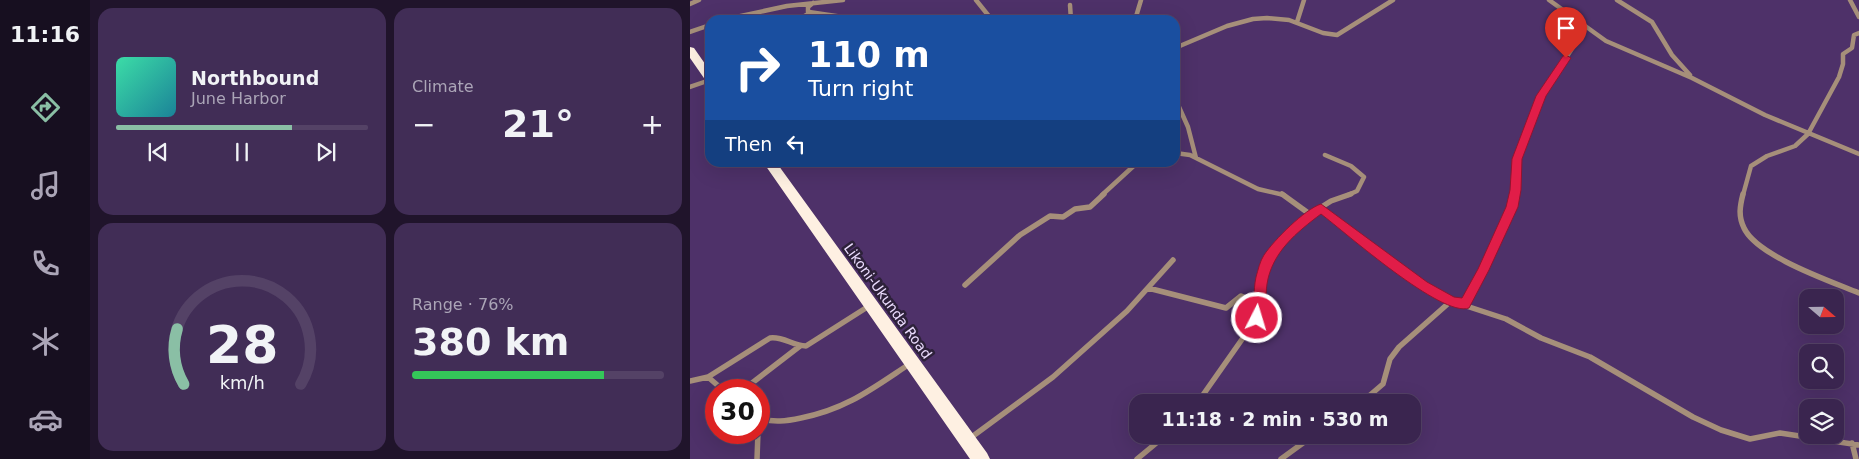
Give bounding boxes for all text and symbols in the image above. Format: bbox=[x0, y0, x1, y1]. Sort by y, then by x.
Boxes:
pin bbox=[1545, 7, 1587, 58]
icon: arrive bbox=[1552, 14, 1580, 42]
text: 11:16 bbox=[10, 22, 80, 47]
icon: right bbox=[725, 35, 790, 100]
text: 110 m bbox=[808, 35, 930, 75]
text: Northbound bbox=[191, 67, 319, 89]
text: Turn right bbox=[808, 76, 913, 101]
text: Climate bbox=[412, 77, 474, 96]
text: June Harbor bbox=[191, 89, 286, 108]
icon: directions bbox=[28, 90, 63, 125]
text: 21° bbox=[502, 102, 574, 146]
text: − bbox=[412, 108, 435, 141]
text: + bbox=[641, 108, 664, 141]
icon: left bbox=[782, 130, 810, 158]
text: Then bbox=[725, 133, 772, 155]
icon: previous bbox=[144, 138, 172, 166]
icon: pause bbox=[228, 138, 256, 166]
icon: next bbox=[312, 138, 340, 166]
icon: music bbox=[28, 168, 63, 203]
street label: Likoni-Ukunda Road bbox=[841, 240, 935, 362]
icon: phone bbox=[28, 246, 63, 281]
north arrow bbox=[1799, 289, 1844, 334]
map controls bbox=[1799, 289, 1844, 444]
position arrow bbox=[1230, 291, 1282, 343]
text: Range · 76% bbox=[412, 295, 514, 314]
text: 28 bbox=[206, 315, 278, 375]
text: 380 km bbox=[412, 320, 569, 364]
icon: climate bbox=[28, 324, 63, 359]
button: search bbox=[1799, 344, 1844, 389]
text: km/h bbox=[219, 372, 265, 393]
speed limit sign: 30 bbox=[705, 379, 770, 444]
button: layers bbox=[1799, 399, 1844, 444]
icon: car bbox=[28, 402, 63, 437]
text: 11:18 · 2 min · 530 m bbox=[1161, 408, 1389, 430]

